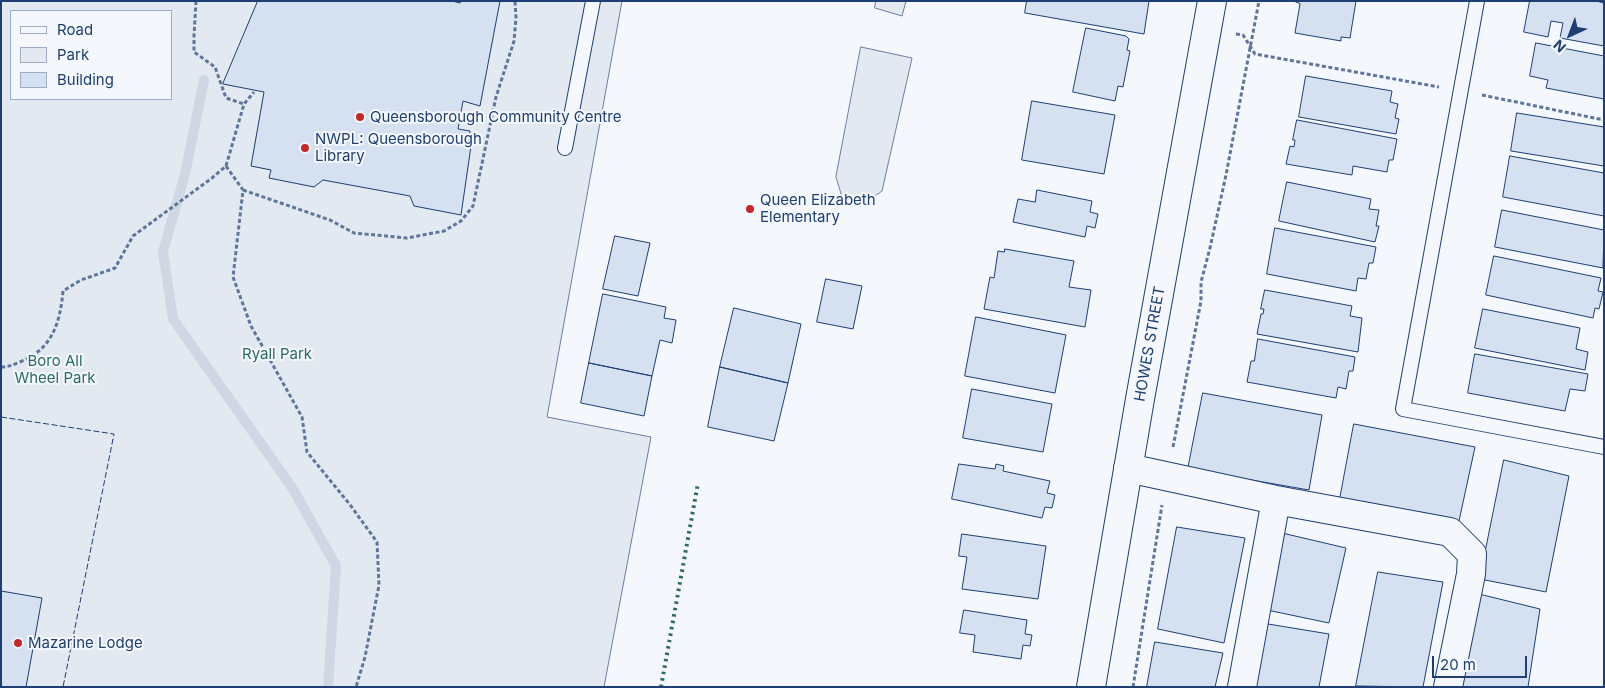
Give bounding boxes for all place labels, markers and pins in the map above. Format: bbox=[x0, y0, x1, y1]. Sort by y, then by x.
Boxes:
place label: Queensborough Community Centre bbox=[370, 108, 621, 126]
marker: Queensborough Community Centre bbox=[354, 111, 366, 123]
place label: NWPL: Queensborough Library bbox=[315, 130, 482, 165]
marker: NWPL: Queensborough Library bbox=[299, 142, 311, 154]
place label: Queen Elizabeth Elementary bbox=[760, 191, 876, 226]
marker: Queen Elizabeth Elementary bbox=[744, 203, 756, 215]
place label: Mazarine Lodge bbox=[28, 634, 143, 652]
marker: Mazarine Lodge bbox=[12, 637, 24, 649]

